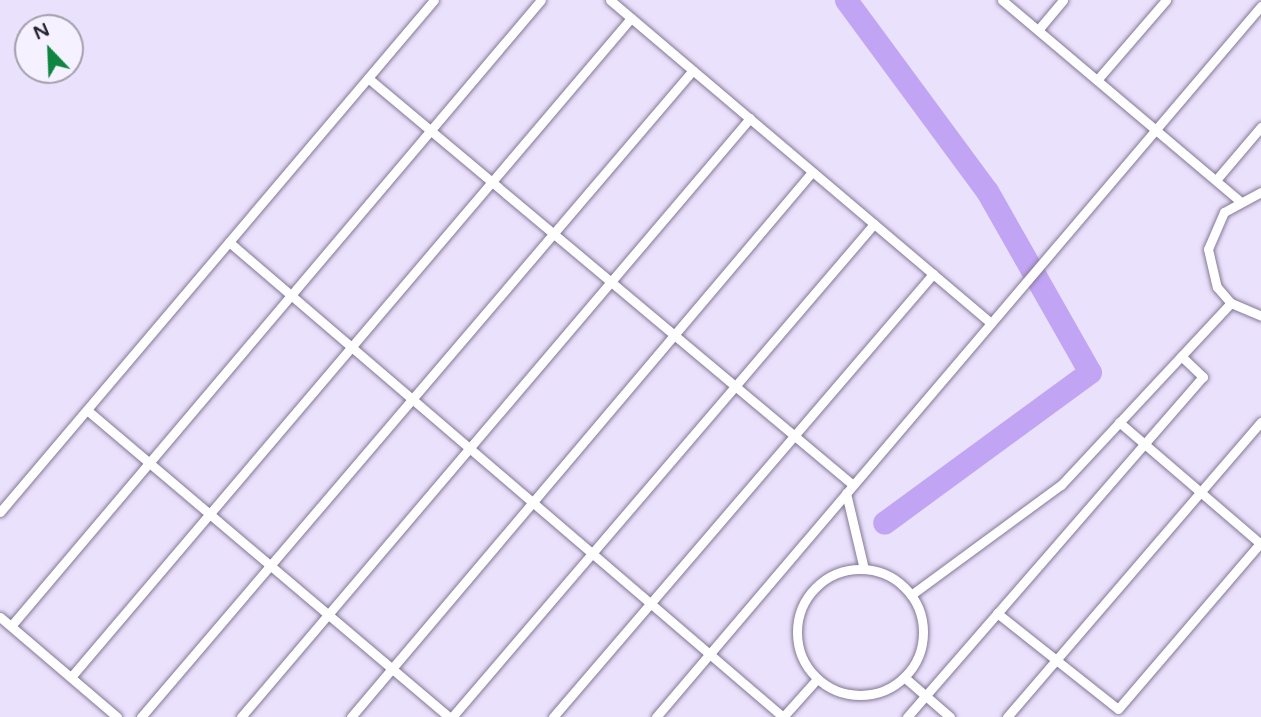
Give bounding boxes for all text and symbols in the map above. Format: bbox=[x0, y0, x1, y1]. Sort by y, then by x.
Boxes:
north arrow bbox=[14, 14, 84, 84]
text: N bbox=[30, 18, 53, 45]

